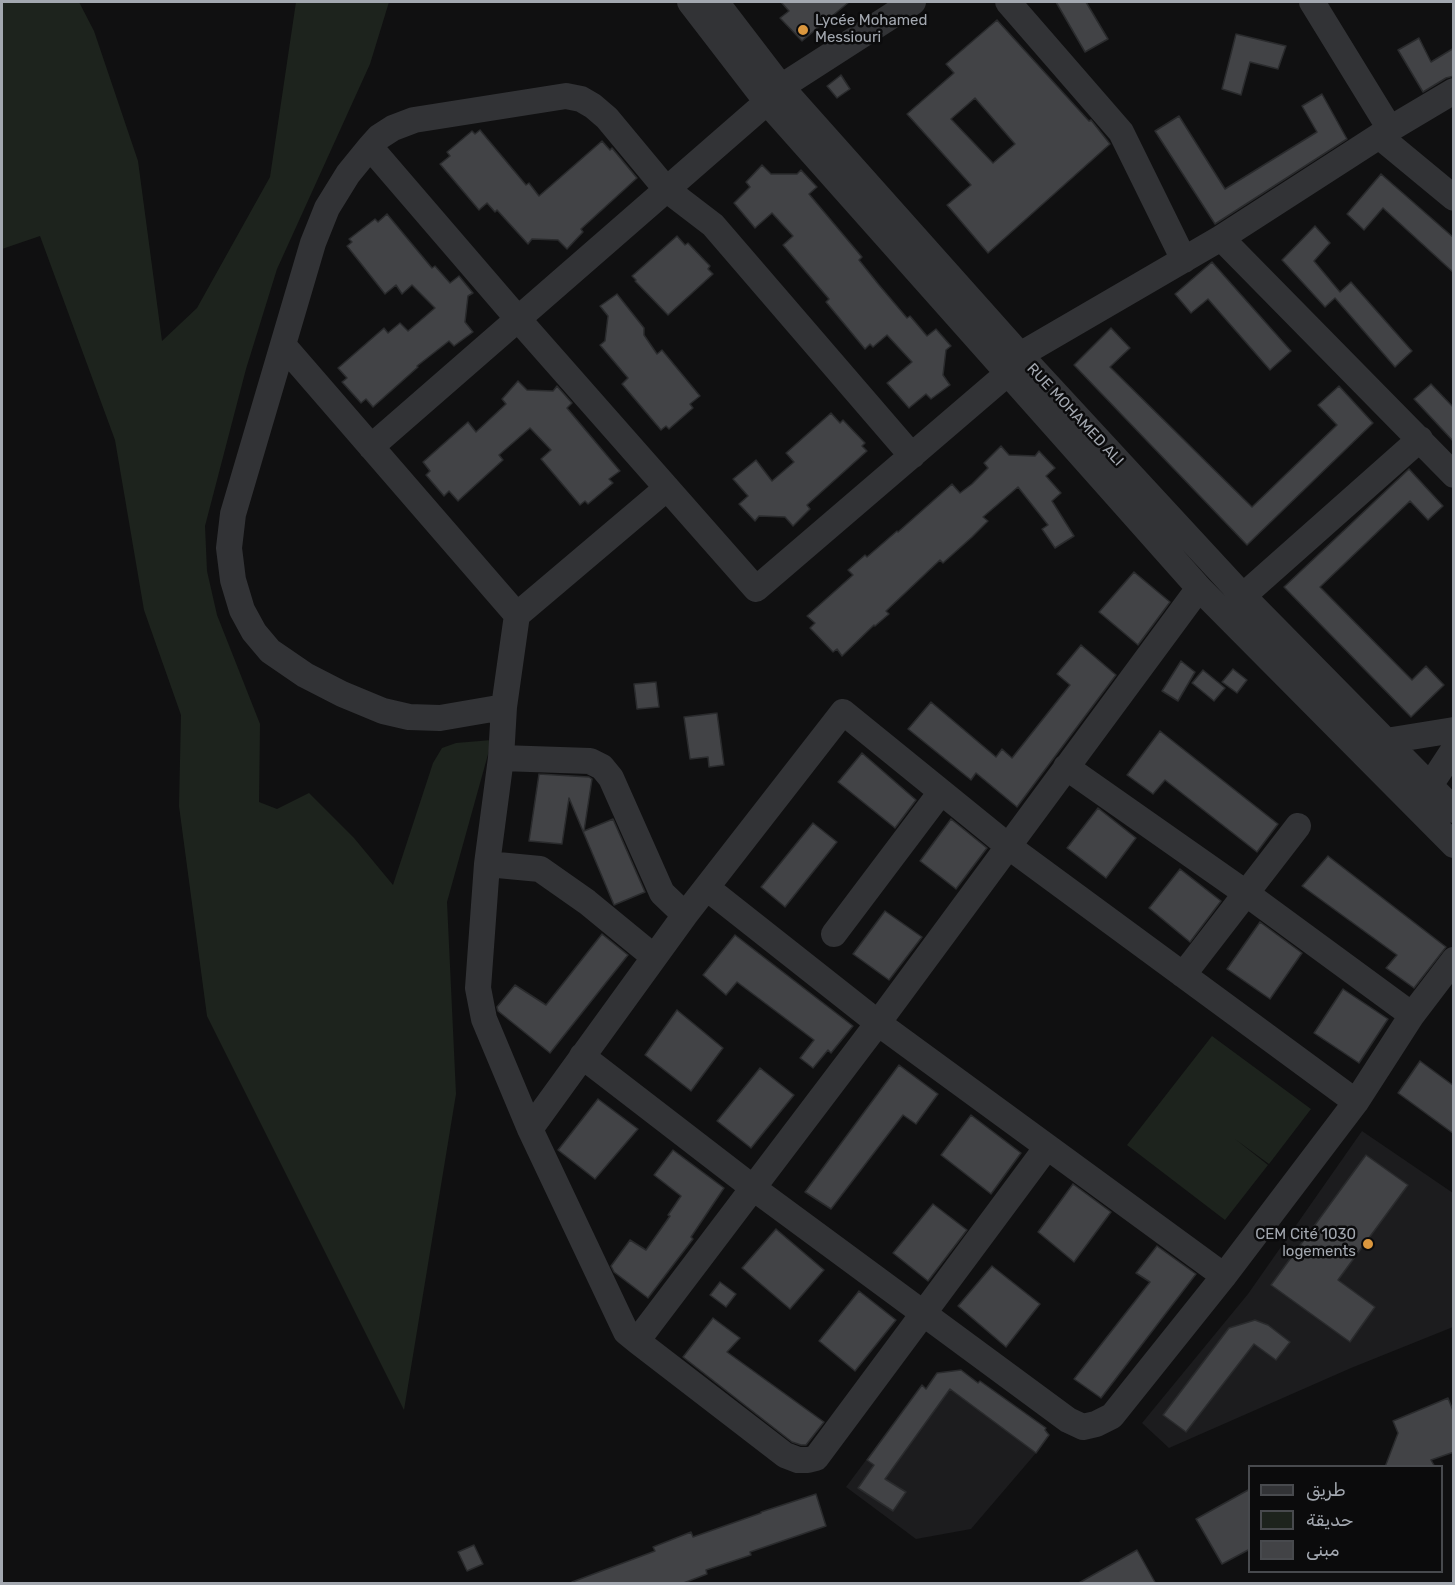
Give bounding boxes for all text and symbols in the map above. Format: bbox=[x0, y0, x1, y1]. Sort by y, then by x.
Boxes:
place label: Lycée Mohamed Messiouri bbox=[815, 12, 927, 47]
marker: Lycée Mohamed Messiouri bbox=[796, 23, 810, 37]
street label: RUE MOHAMED ALI bbox=[1023, 360, 1127, 470]
place label: CEM Cité 1030 logements bbox=[1255, 1226, 1356, 1261]
marker: CEM Cité 1030 logements bbox=[1361, 1237, 1375, 1251]
legend bbox=[1248, 1465, 1443, 1573]
text: طريق bbox=[1306, 1479, 1346, 1501]
text: حديقة bbox=[1306, 1509, 1353, 1531]
text: مبنى bbox=[1306, 1539, 1340, 1561]

